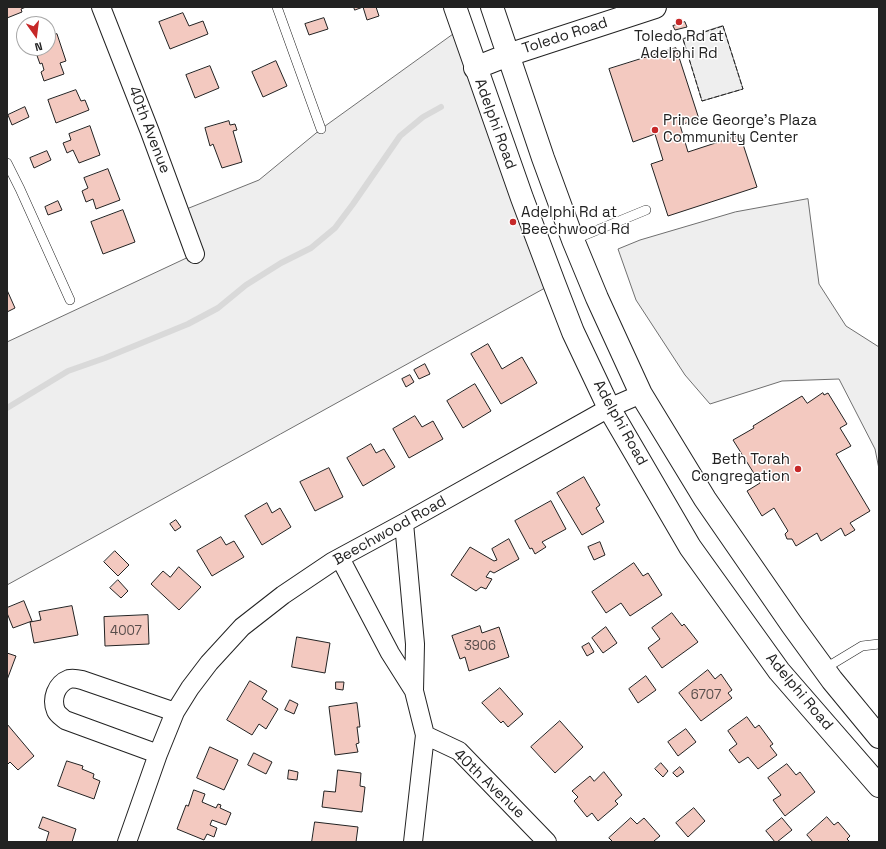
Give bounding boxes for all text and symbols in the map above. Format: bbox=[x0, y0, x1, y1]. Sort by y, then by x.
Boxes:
street label: Toledo Road bbox=[520, 14, 610, 58]
north arrow bbox=[16, 16, 56, 56]
marker: Toledo Rd at Adelphi Rd bbox=[674, 17, 684, 27]
place label: Toledo Rd at Adelphi Rd bbox=[634, 28, 724, 63]
text: N bbox=[33, 39, 44, 54]
street label: Adelphi Road bbox=[470, 76, 520, 172]
street label: 40th Avenue bbox=[124, 84, 174, 176]
place label: Prince George's Plaza Community Center bbox=[663, 112, 817, 147]
marker: Prince George's Plaza Community Center bbox=[650, 125, 660, 135]
place label: Adelphi Rd at Beechwood Rd bbox=[521, 204, 630, 239]
marker: Adelphi Rd at Beechwood Rd bbox=[508, 217, 518, 227]
street label: Adelphi Road bbox=[589, 377, 651, 469]
place label: Beth Torah Congregation bbox=[691, 451, 790, 486]
marker: Beth Torah Congregation bbox=[793, 464, 803, 474]
street label: Beechwood Road bbox=[330, 492, 450, 570]
house number: 4007 bbox=[110, 623, 142, 639]
house number: 3906 bbox=[464, 638, 496, 654]
street label: Adelphi Road bbox=[762, 650, 836, 734]
house number: 6707 bbox=[691, 687, 721, 703]
street label: 40th Avenue bbox=[450, 746, 528, 822]

